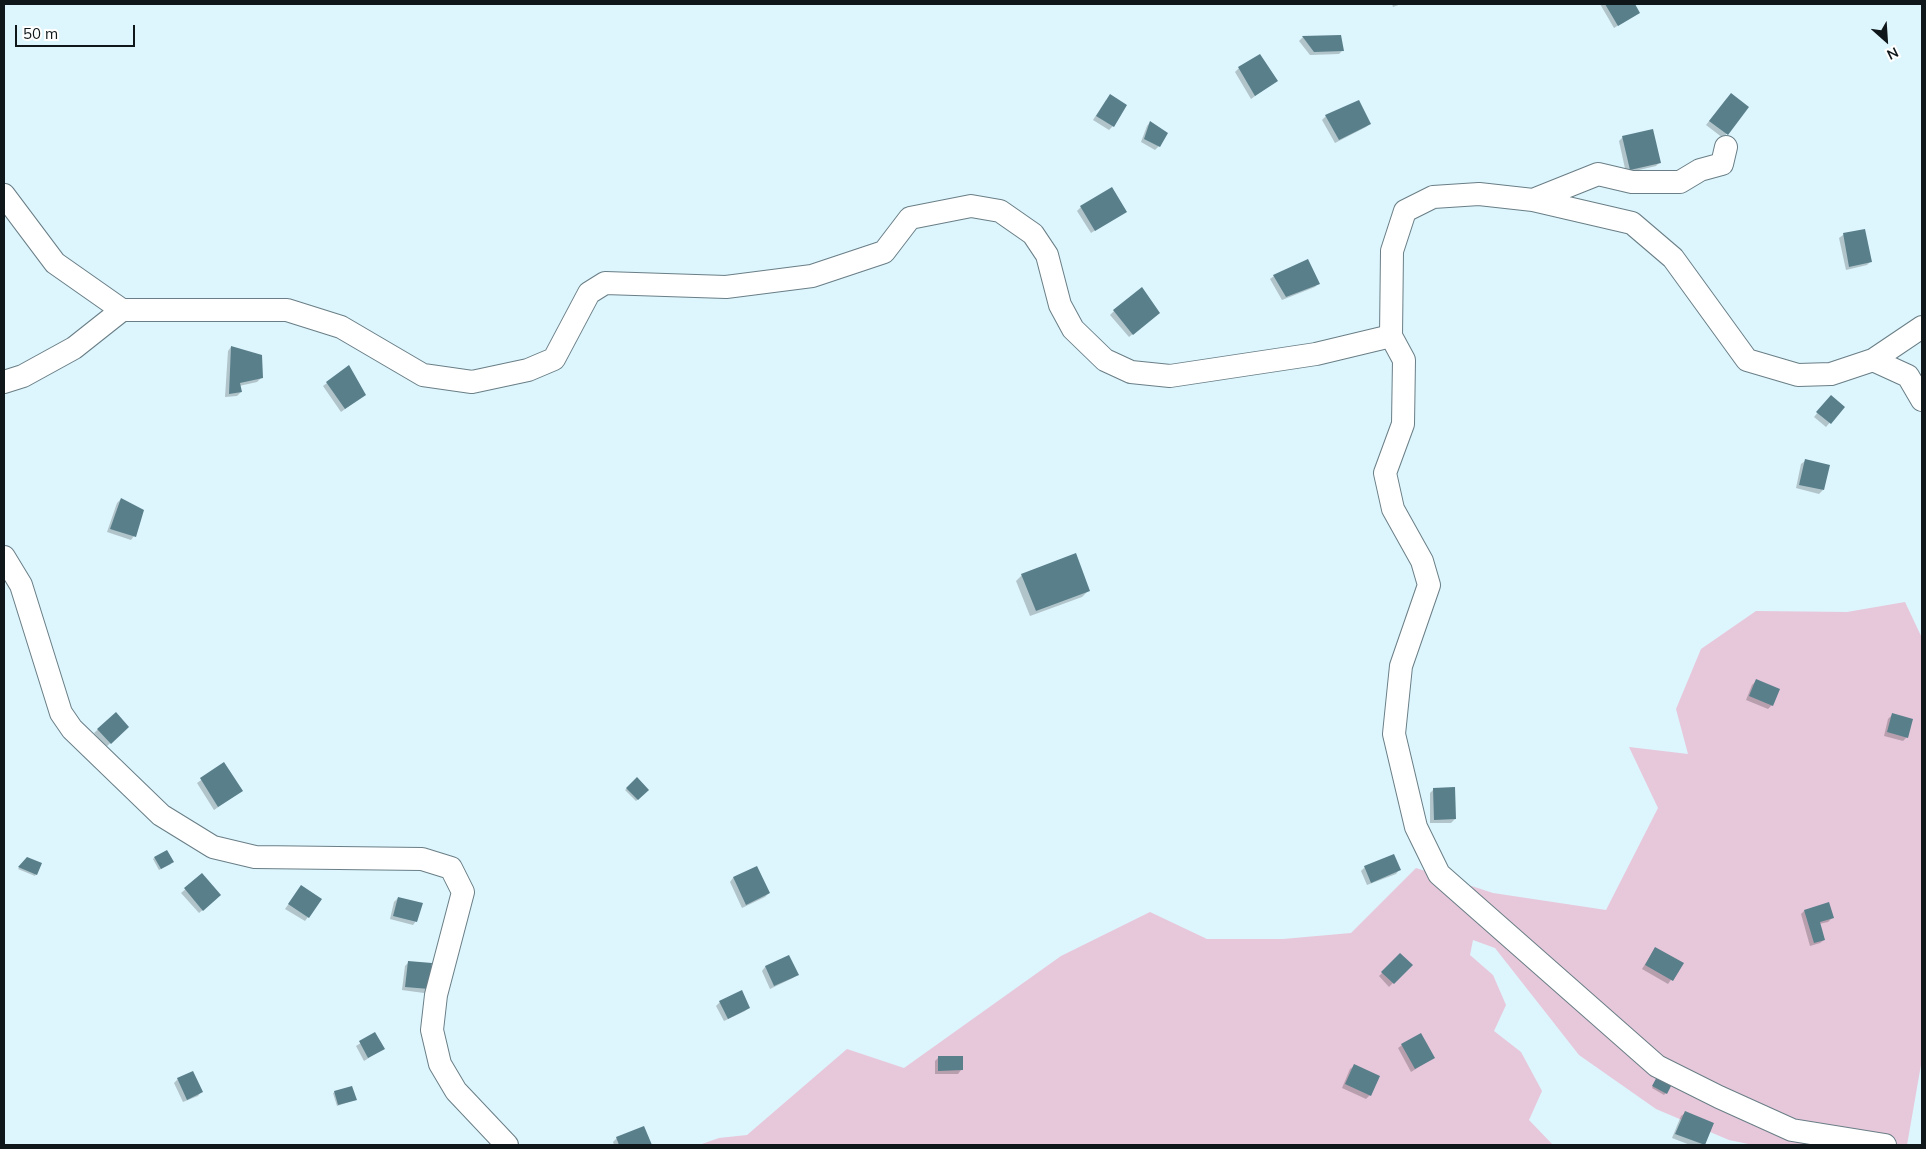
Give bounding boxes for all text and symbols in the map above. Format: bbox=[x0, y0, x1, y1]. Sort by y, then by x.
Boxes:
scale bar bbox=[18, 15, 138, 47]
north arrow bbox=[1861, 15, 1911, 65]
text: 50 m bbox=[23, 24, 58, 43]
text: N bbox=[1884, 43, 1901, 64]

